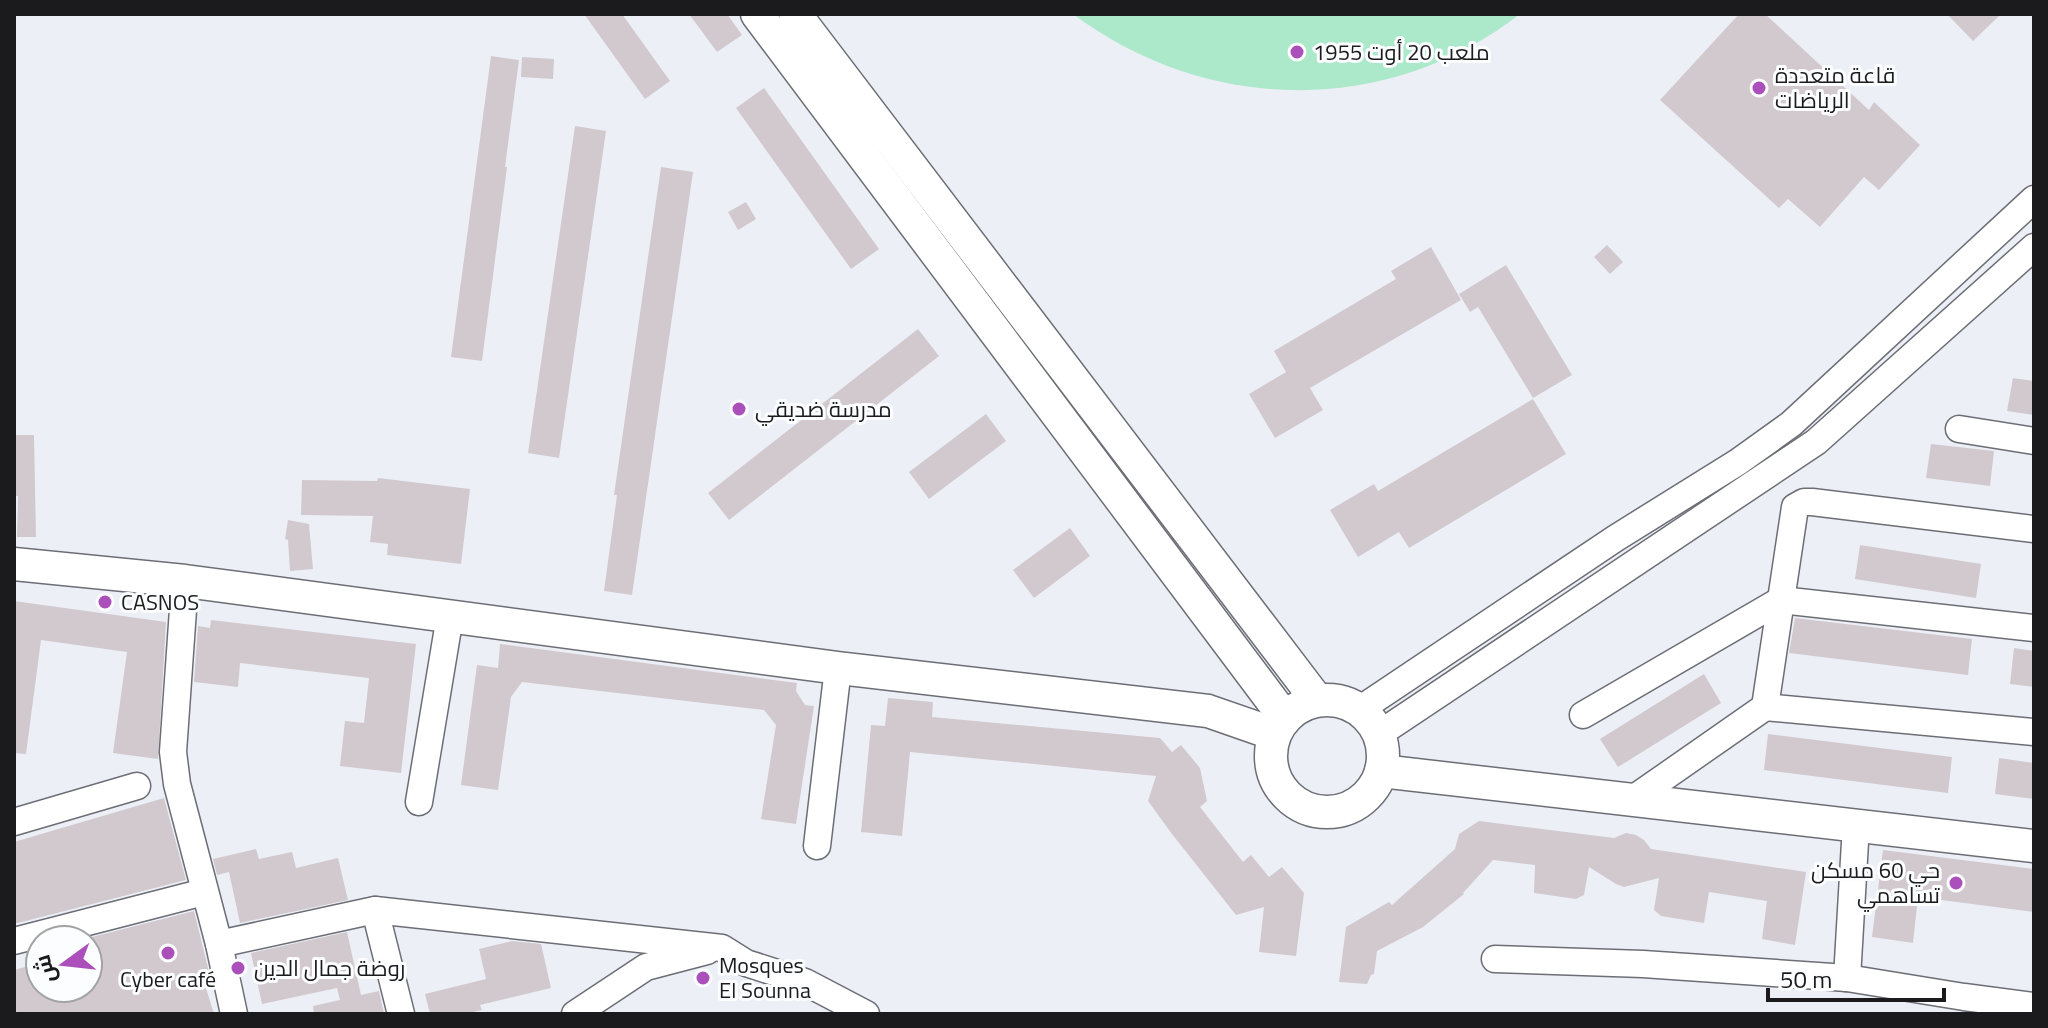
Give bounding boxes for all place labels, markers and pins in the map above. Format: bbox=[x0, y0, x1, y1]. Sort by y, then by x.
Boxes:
place label: ملعب 20 أوت 1955 bbox=[1313, 35, 1490, 69]
marker: ملعب 20 أوت 1955 bbox=[1288, 43, 1306, 61]
place label: قاعة متعددة الرياضات bbox=[1775, 58, 1895, 117]
marker: قاعة متعددة الرياضات bbox=[1750, 79, 1768, 97]
place label: مدرسة ضديقي bbox=[755, 392, 892, 426]
marker: مدرسة ضديقي bbox=[730, 400, 748, 418]
place label: CASNOS bbox=[121, 585, 199, 619]
marker: CASNOS bbox=[96, 593, 114, 611]
place label: حي 60 مسكن تساهمي bbox=[1811, 853, 1940, 912]
marker: حي 60 مسكن تساهمي bbox=[1947, 874, 1965, 892]
marker: Cyber café bbox=[159, 944, 177, 962]
place label: Mosques El Sounna bbox=[719, 948, 811, 1007]
place label: روضة جمال الدين bbox=[254, 951, 405, 985]
marker: روضة جمال الدين bbox=[229, 959, 247, 977]
place label: Cyber café bbox=[120, 962, 216, 996]
marker: Mosques El Sounna bbox=[694, 969, 712, 987]

